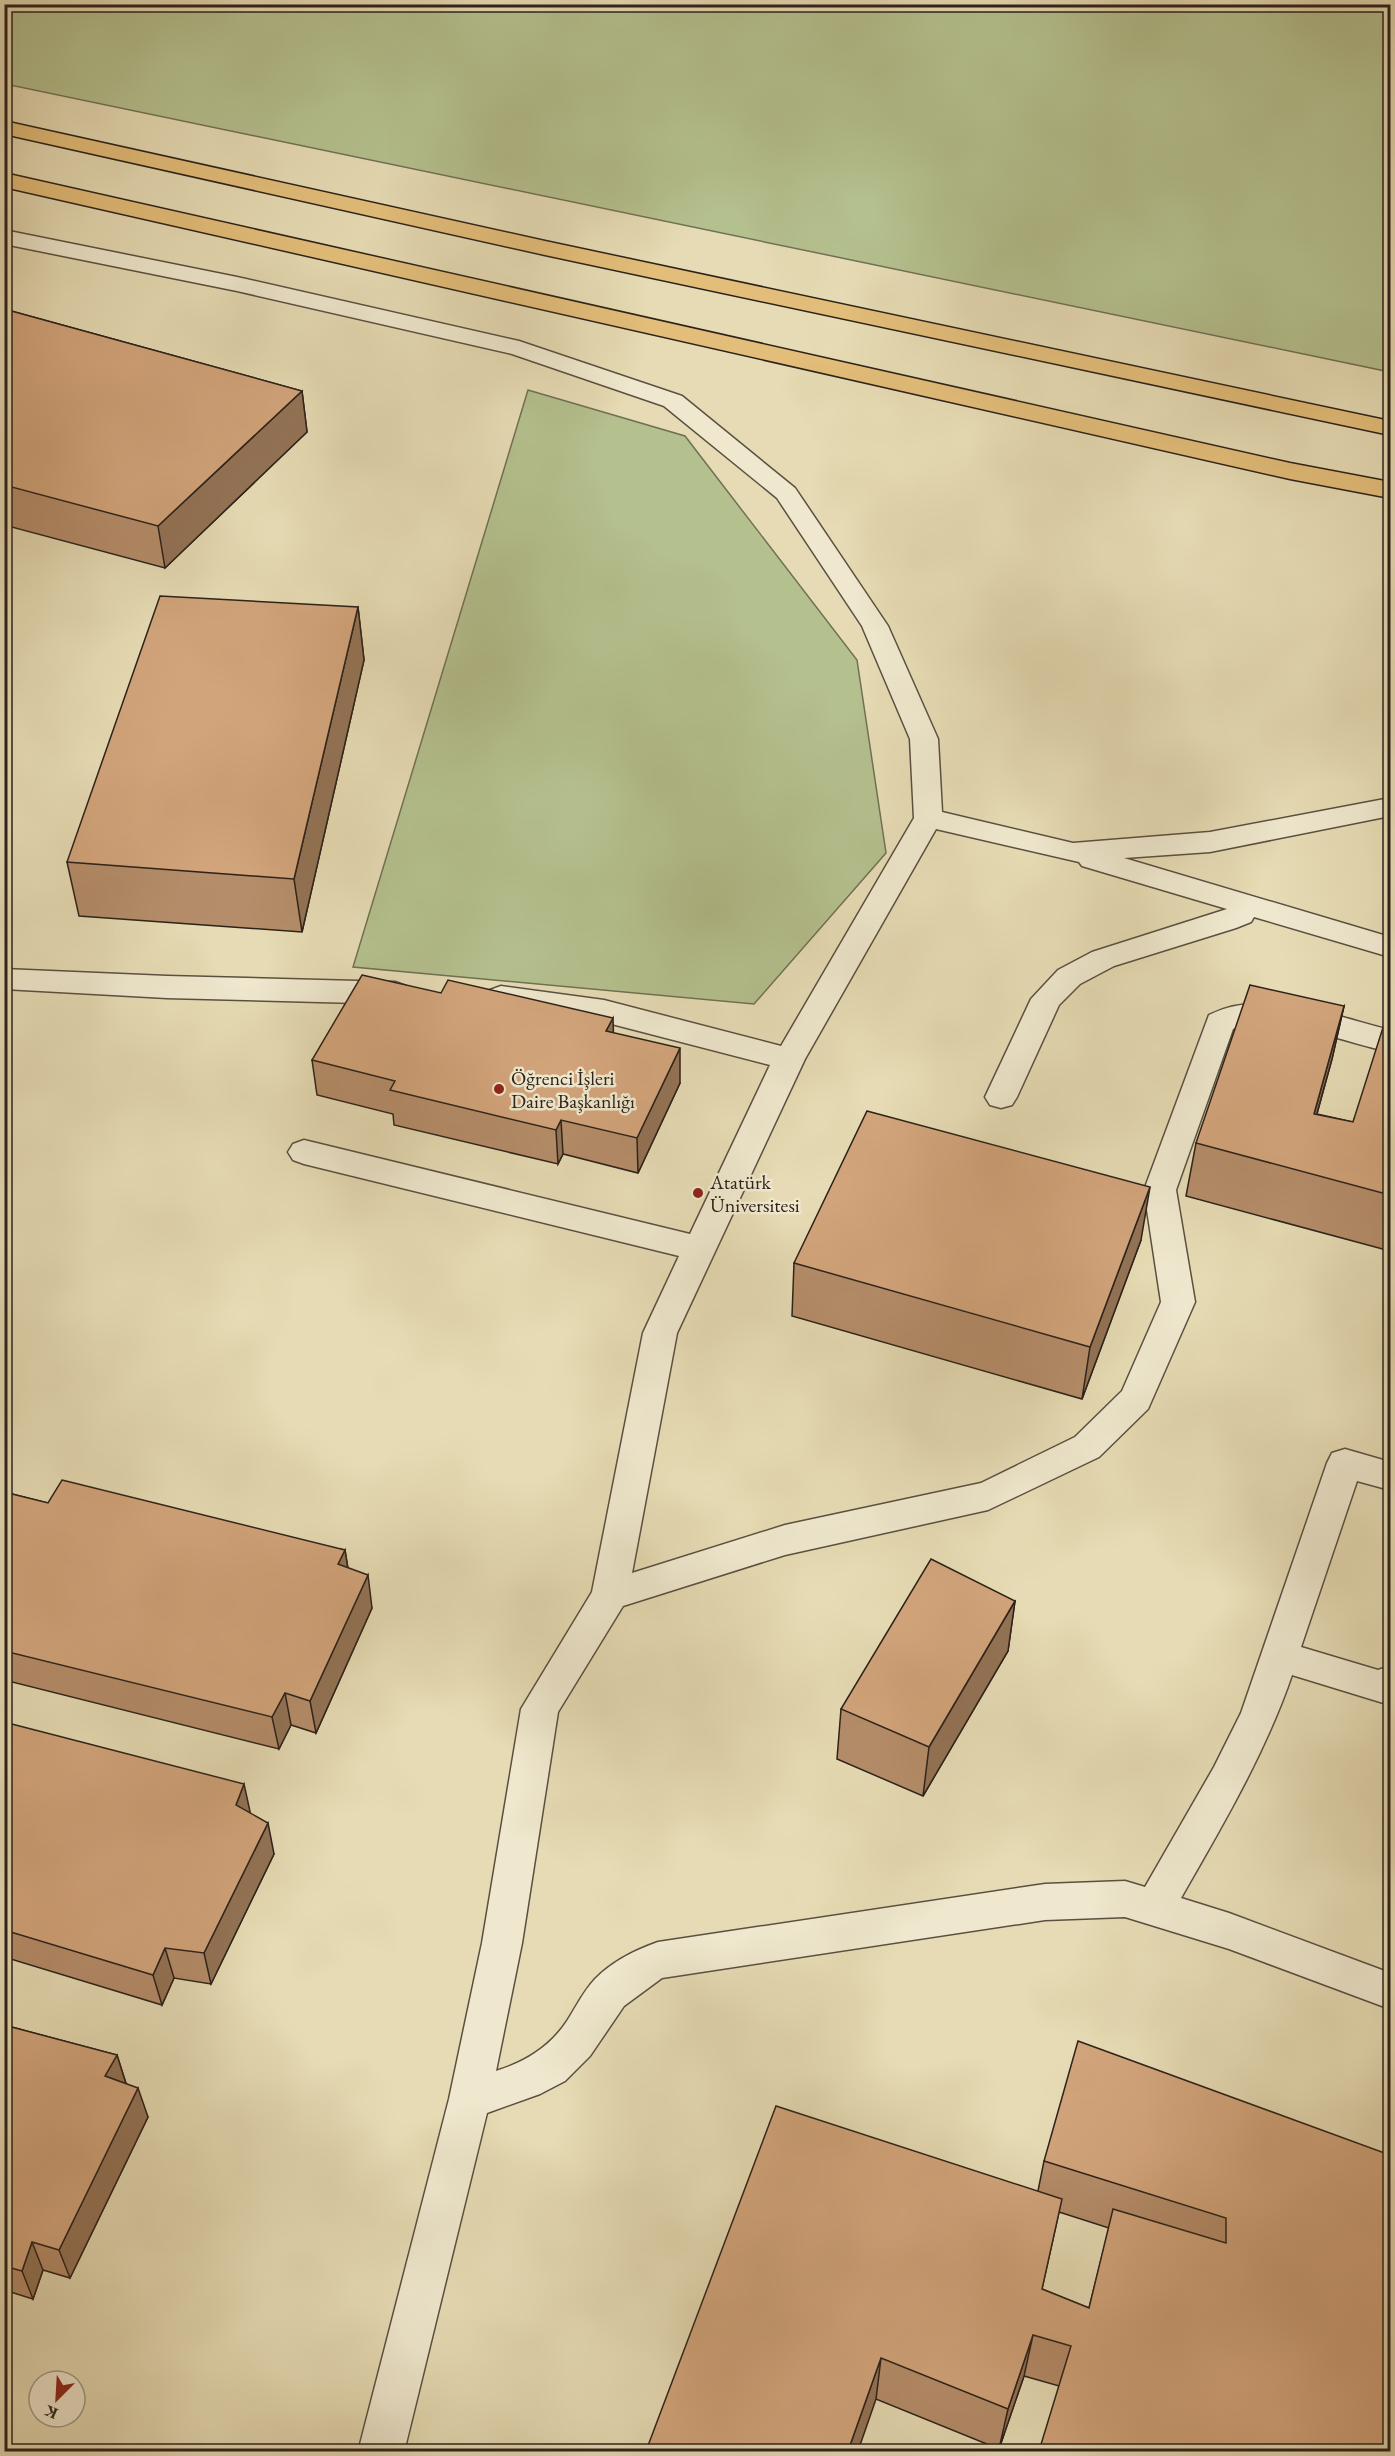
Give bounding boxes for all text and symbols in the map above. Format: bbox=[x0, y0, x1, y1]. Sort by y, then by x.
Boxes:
place label: Öğrenci İşleri Daire Başkanlığı bbox=[511, 1065, 635, 1114]
marker: Öğrenci İşleri Daire Başkanlığı bbox=[492, 1082, 506, 1096]
place label: Atatürk Üniversitesi bbox=[709, 1169, 800, 1218]
marker: Atatürk Üniversitesi bbox=[691, 1186, 705, 1200]
north arrow bbox=[27, 2369, 87, 2429]
text: K bbox=[41, 2400, 61, 2424]

